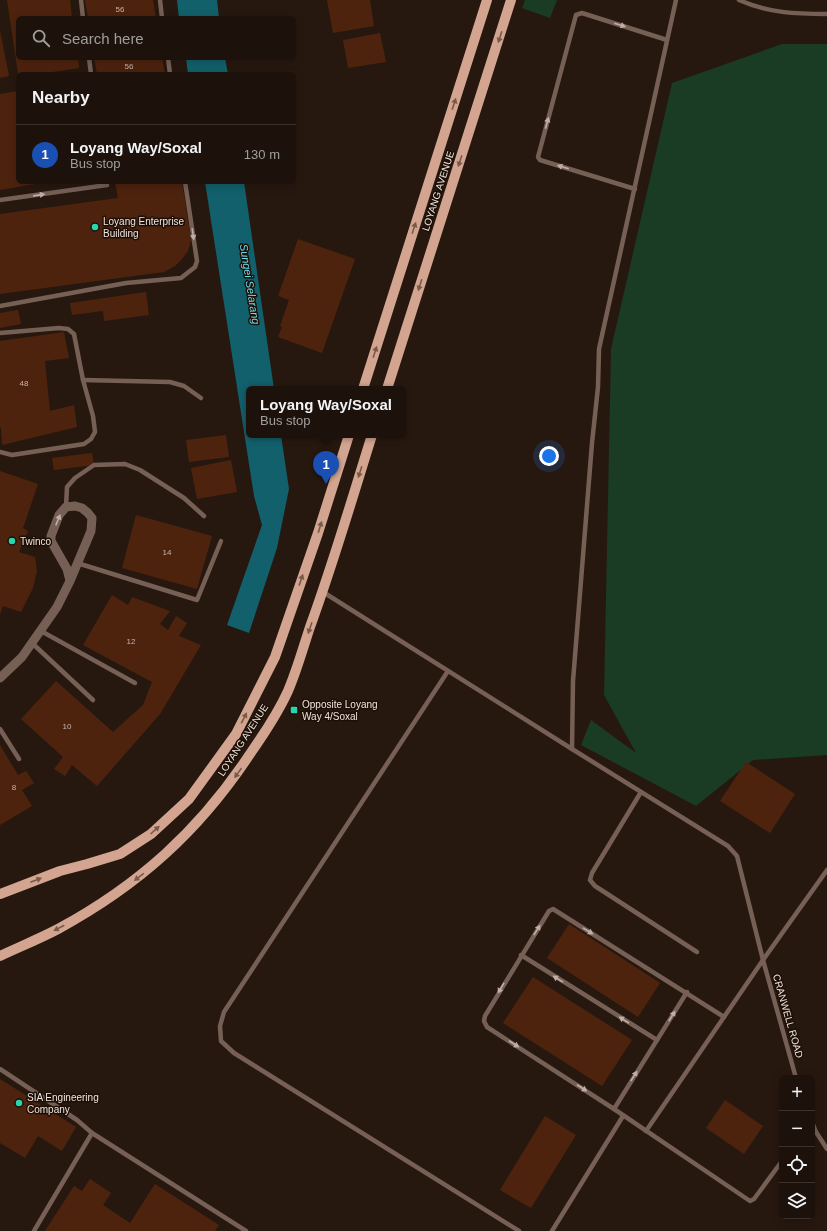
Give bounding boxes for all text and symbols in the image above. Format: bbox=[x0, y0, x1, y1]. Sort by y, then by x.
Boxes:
house number: 56 bbox=[116, 5, 125, 14]
search box bbox=[16, 16, 296, 60]
one-way arrow bbox=[614, 22, 626, 28]
icon: search bbox=[30, 27, 52, 49]
text: Search here bbox=[62, 30, 144, 47]
one-way arrow bbox=[496, 31, 502, 43]
house number: 56 bbox=[125, 62, 134, 71]
text: Nearby bbox=[32, 88, 90, 107]
one-way arrow bbox=[451, 98, 457, 110]
one-way arrow bbox=[544, 117, 550, 129]
text: Loyang Way/Soxal bbox=[70, 139, 202, 156]
text: 1 bbox=[41, 147, 49, 162]
text: 130 m bbox=[244, 147, 280, 162]
street label: LOYANG AVENUE bbox=[420, 149, 456, 232]
one-way arrow bbox=[457, 155, 463, 167]
text: Bus stop bbox=[70, 156, 121, 171]
one-way arrow bbox=[557, 164, 569, 170]
one-way arrow bbox=[33, 192, 45, 198]
place label: Loyang Enterprise Building bbox=[103, 216, 185, 239]
marker: Loyang Enterprise Building bbox=[90, 222, 100, 232]
one-way arrow bbox=[411, 222, 417, 234]
one-way arrow bbox=[190, 228, 196, 241]
water label: Sungei Selarang bbox=[238, 243, 262, 326]
one-way arrow bbox=[417, 279, 423, 291]
one-way arrow bbox=[372, 345, 378, 357]
house number: 48 bbox=[20, 379, 29, 388]
popup bbox=[246, 386, 406, 438]
text: Loyang Way/Soxal bbox=[260, 396, 392, 413]
text: Bus stop bbox=[260, 413, 311, 428]
your location bbox=[539, 446, 559, 466]
pin: 1 bbox=[313, 451, 339, 484]
one-way arrow bbox=[357, 466, 363, 478]
one-way arrow bbox=[55, 513, 61, 525]
one-way arrow bbox=[317, 521, 323, 533]
marker: Twinco bbox=[7, 536, 17, 546]
place label: Twinco bbox=[20, 536, 52, 547]
house number: 14 bbox=[163, 548, 172, 557]
one-way arrow bbox=[299, 574, 305, 586]
one-way arrow bbox=[307, 623, 313, 635]
house number: 12 bbox=[127, 637, 136, 646]
place label: Opposite Loyang Way 4/Soxal bbox=[302, 699, 378, 722]
street label: LOYANG AVENUE bbox=[216, 702, 271, 778]
marker: Opposite Loyang Way 4/Soxal bbox=[289, 705, 299, 715]
one-way arrow bbox=[241, 713, 247, 724]
house number: 10 bbox=[63, 722, 72, 731]
one-way arrow bbox=[234, 767, 242, 778]
house number: 8 bbox=[12, 783, 17, 792]
one-way arrow bbox=[150, 826, 160, 835]
one-way arrow bbox=[134, 873, 144, 881]
one-way arrow bbox=[31, 876, 43, 882]
one-way arrow bbox=[533, 924, 540, 936]
one-way arrow bbox=[53, 925, 65, 931]
one-way arrow bbox=[583, 927, 594, 934]
street label: CRANWELL ROAD bbox=[771, 973, 805, 1059]
one-way arrow bbox=[552, 975, 564, 982]
one-way arrow bbox=[498, 982, 505, 994]
one-way arrow bbox=[668, 1010, 675, 1022]
one-way arrow bbox=[618, 1016, 630, 1023]
one-way arrow bbox=[509, 1040, 519, 1048]
one-way arrow bbox=[631, 1070, 638, 1082]
map controls bbox=[779, 1075, 815, 1219]
button: + bbox=[779, 1075, 815, 1111]
one-way arrow bbox=[577, 1084, 587, 1092]
place label: SIA Engineering Company bbox=[27, 1092, 99, 1115]
marker: SIA Engineering Company bbox=[14, 1098, 24, 1108]
button: − bbox=[779, 1111, 815, 1147]
button: locate bbox=[779, 1147, 815, 1183]
button: layers bbox=[779, 1183, 815, 1219]

